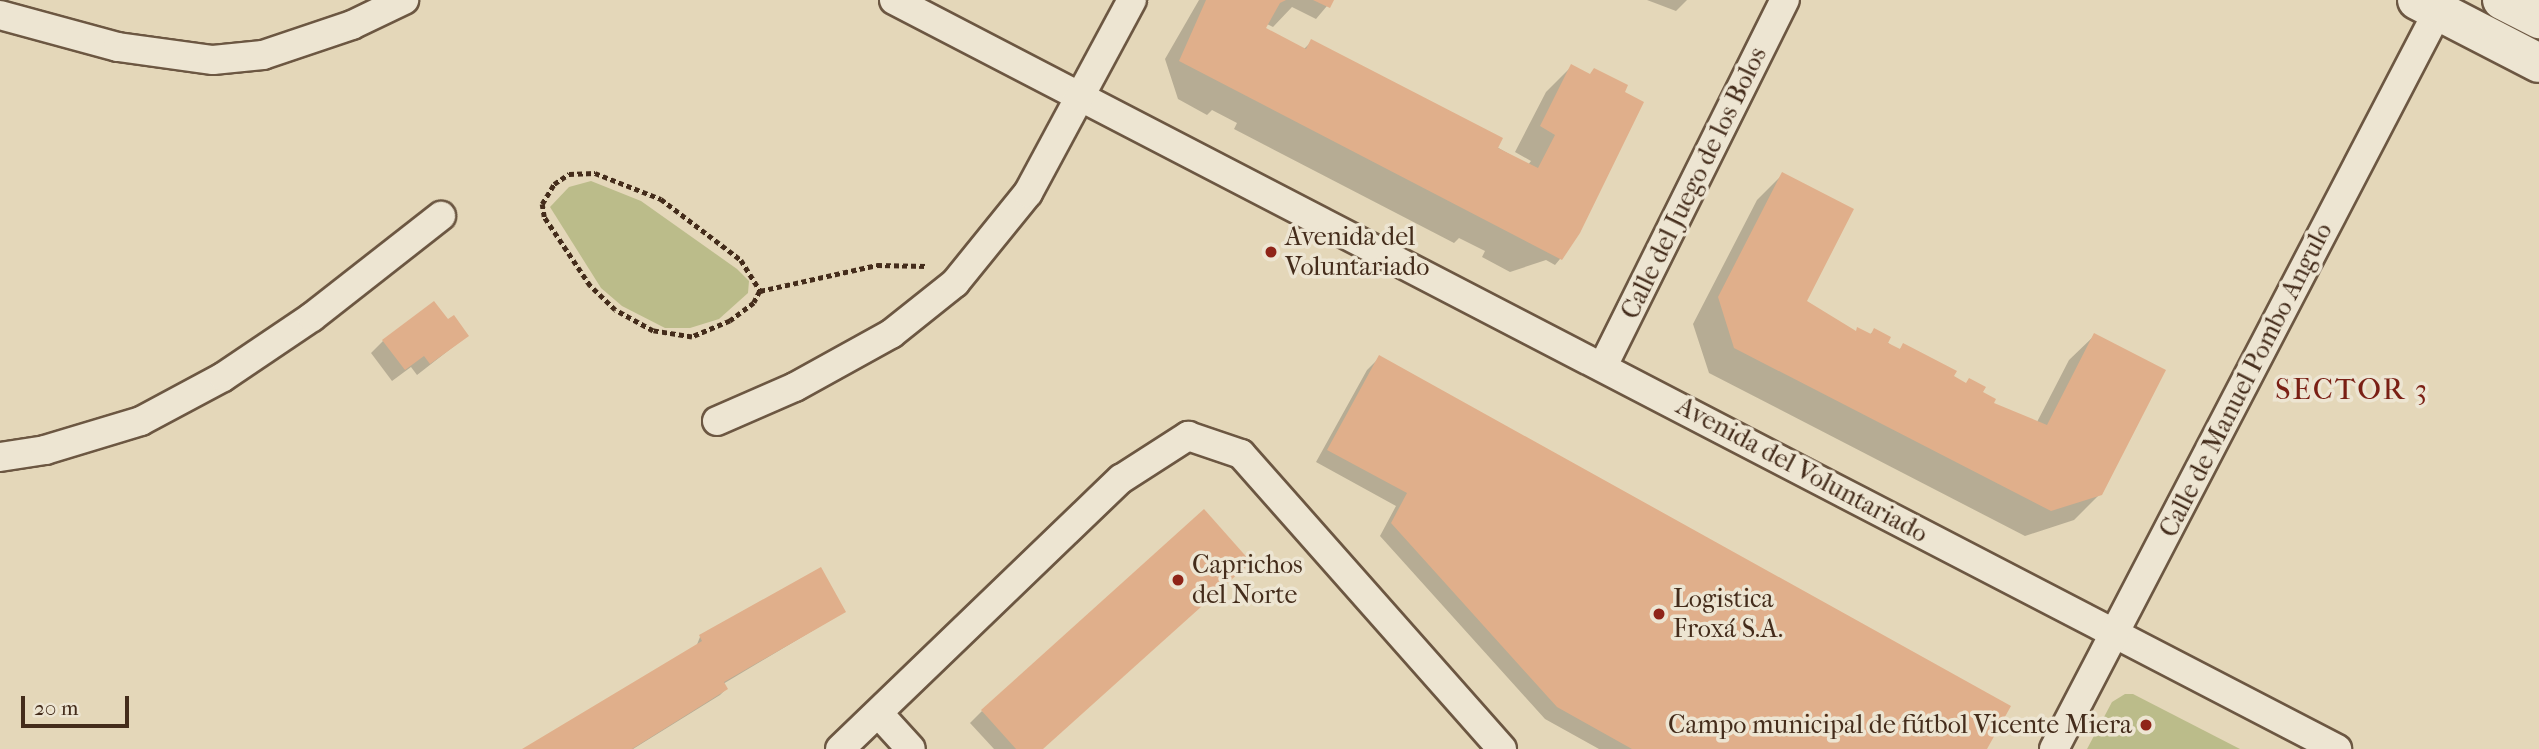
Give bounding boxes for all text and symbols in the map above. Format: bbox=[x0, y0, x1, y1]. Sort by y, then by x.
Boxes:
street label: Calle del Juego de los Bolos bbox=[1614, 42, 1774, 324]
street label: Calle de Manuel Pombo Angulo bbox=[2153, 218, 2339, 542]
place label: Avenida del Voluntariado bbox=[1285, 221, 1429, 282]
marker: Avenida del Voluntariado bbox=[1263, 244, 1279, 260]
district label: SECTOR 3 bbox=[2276, 372, 2428, 408]
street label: Avenida del Voluntariado bbox=[1671, 390, 1933, 550]
place label: Caprichos del Norte bbox=[1192, 549, 1303, 610]
marker: Caprichos del Norte bbox=[1170, 572, 1186, 588]
place label: Logistica Froxá S.A. bbox=[1673, 583, 1783, 644]
marker: Logistica Froxá S.A. bbox=[1651, 606, 1667, 622]
scale bar bbox=[24, 682, 133, 726]
text: 20 m bbox=[34, 696, 78, 720]
place label: Campo municipal de fútbol Vicente Miera bbox=[1668, 709, 2132, 741]
marker: Campo municipal de fútbol Vicente Miera bbox=[2138, 717, 2154, 733]

